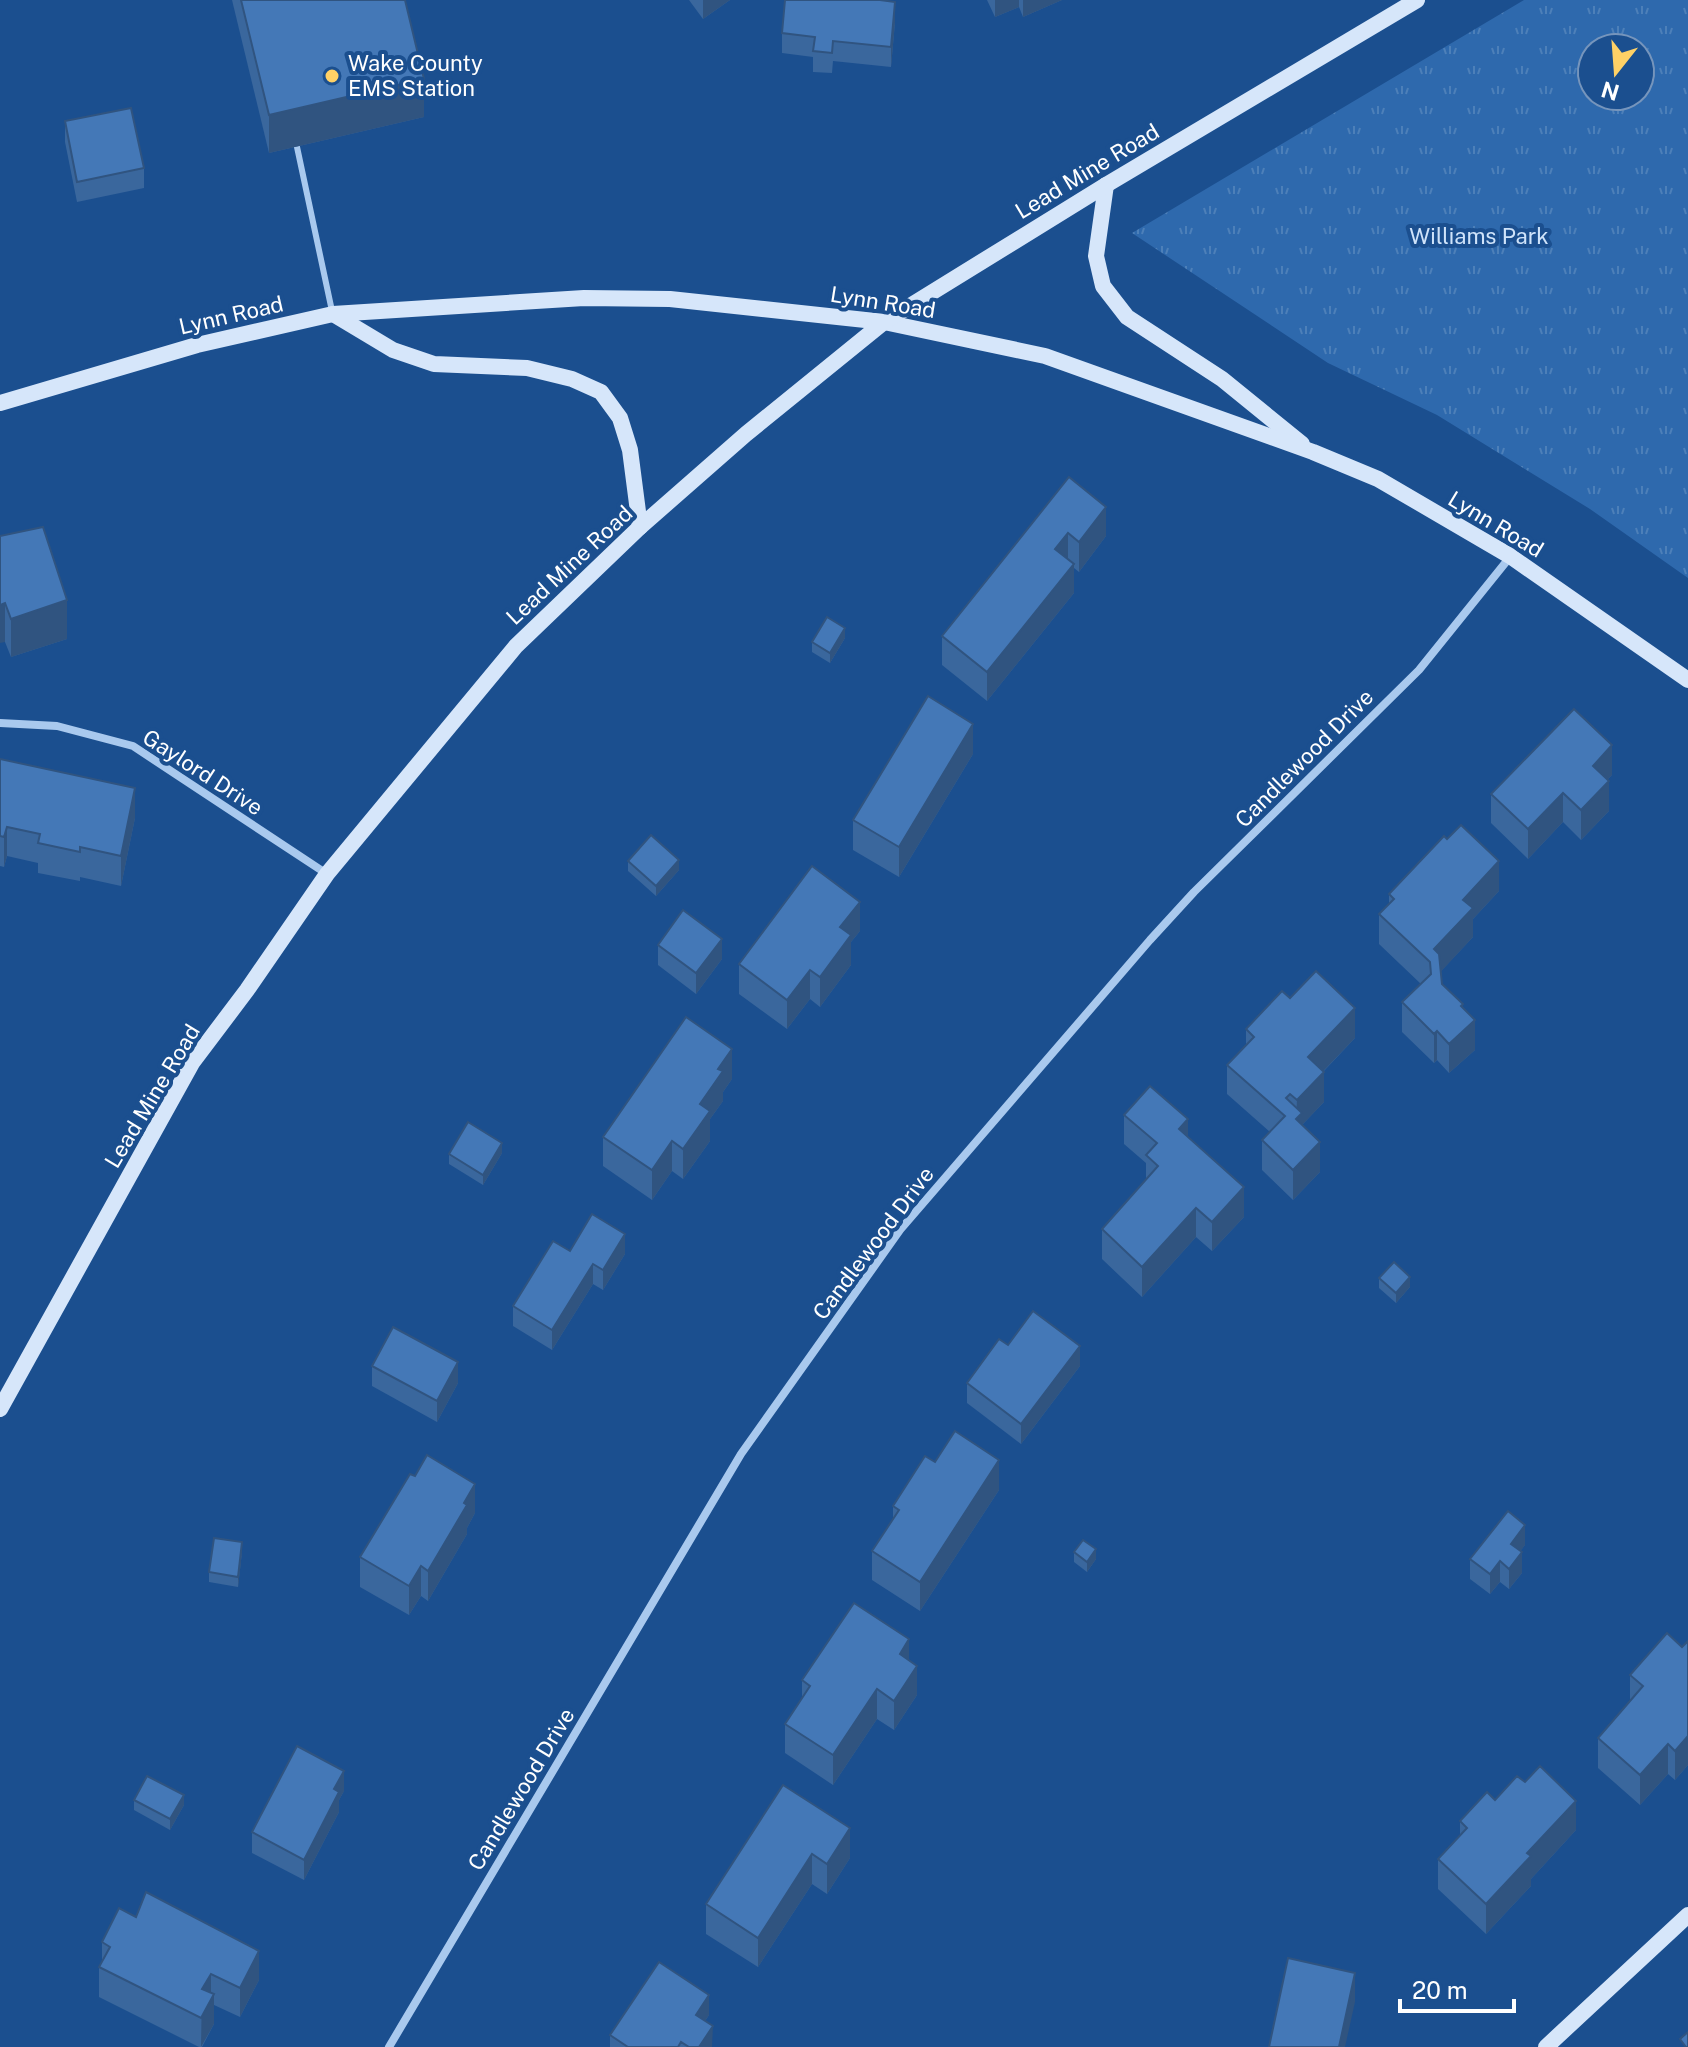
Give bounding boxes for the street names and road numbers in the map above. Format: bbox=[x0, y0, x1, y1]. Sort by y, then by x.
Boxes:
street label: Lead Mine Road bbox=[1011, 118, 1163, 224]
street label: Lynn Road bbox=[828, 281, 938, 323]
street label: Lynn Road bbox=[176, 290, 286, 340]
street label: Lynn Road bbox=[1444, 485, 1548, 563]
street label: Lead Mine Road bbox=[501, 500, 637, 630]
street label: Candlewood Drive bbox=[1230, 684, 1378, 832]
street label: Gaylord Drive bbox=[138, 724, 268, 820]
street label: Lead Mine Road bbox=[99, 1020, 205, 1172]
street label: Candlewood Drive bbox=[807, 1162, 939, 1324]
street label: Candlewood Drive bbox=[462, 1703, 580, 1875]

